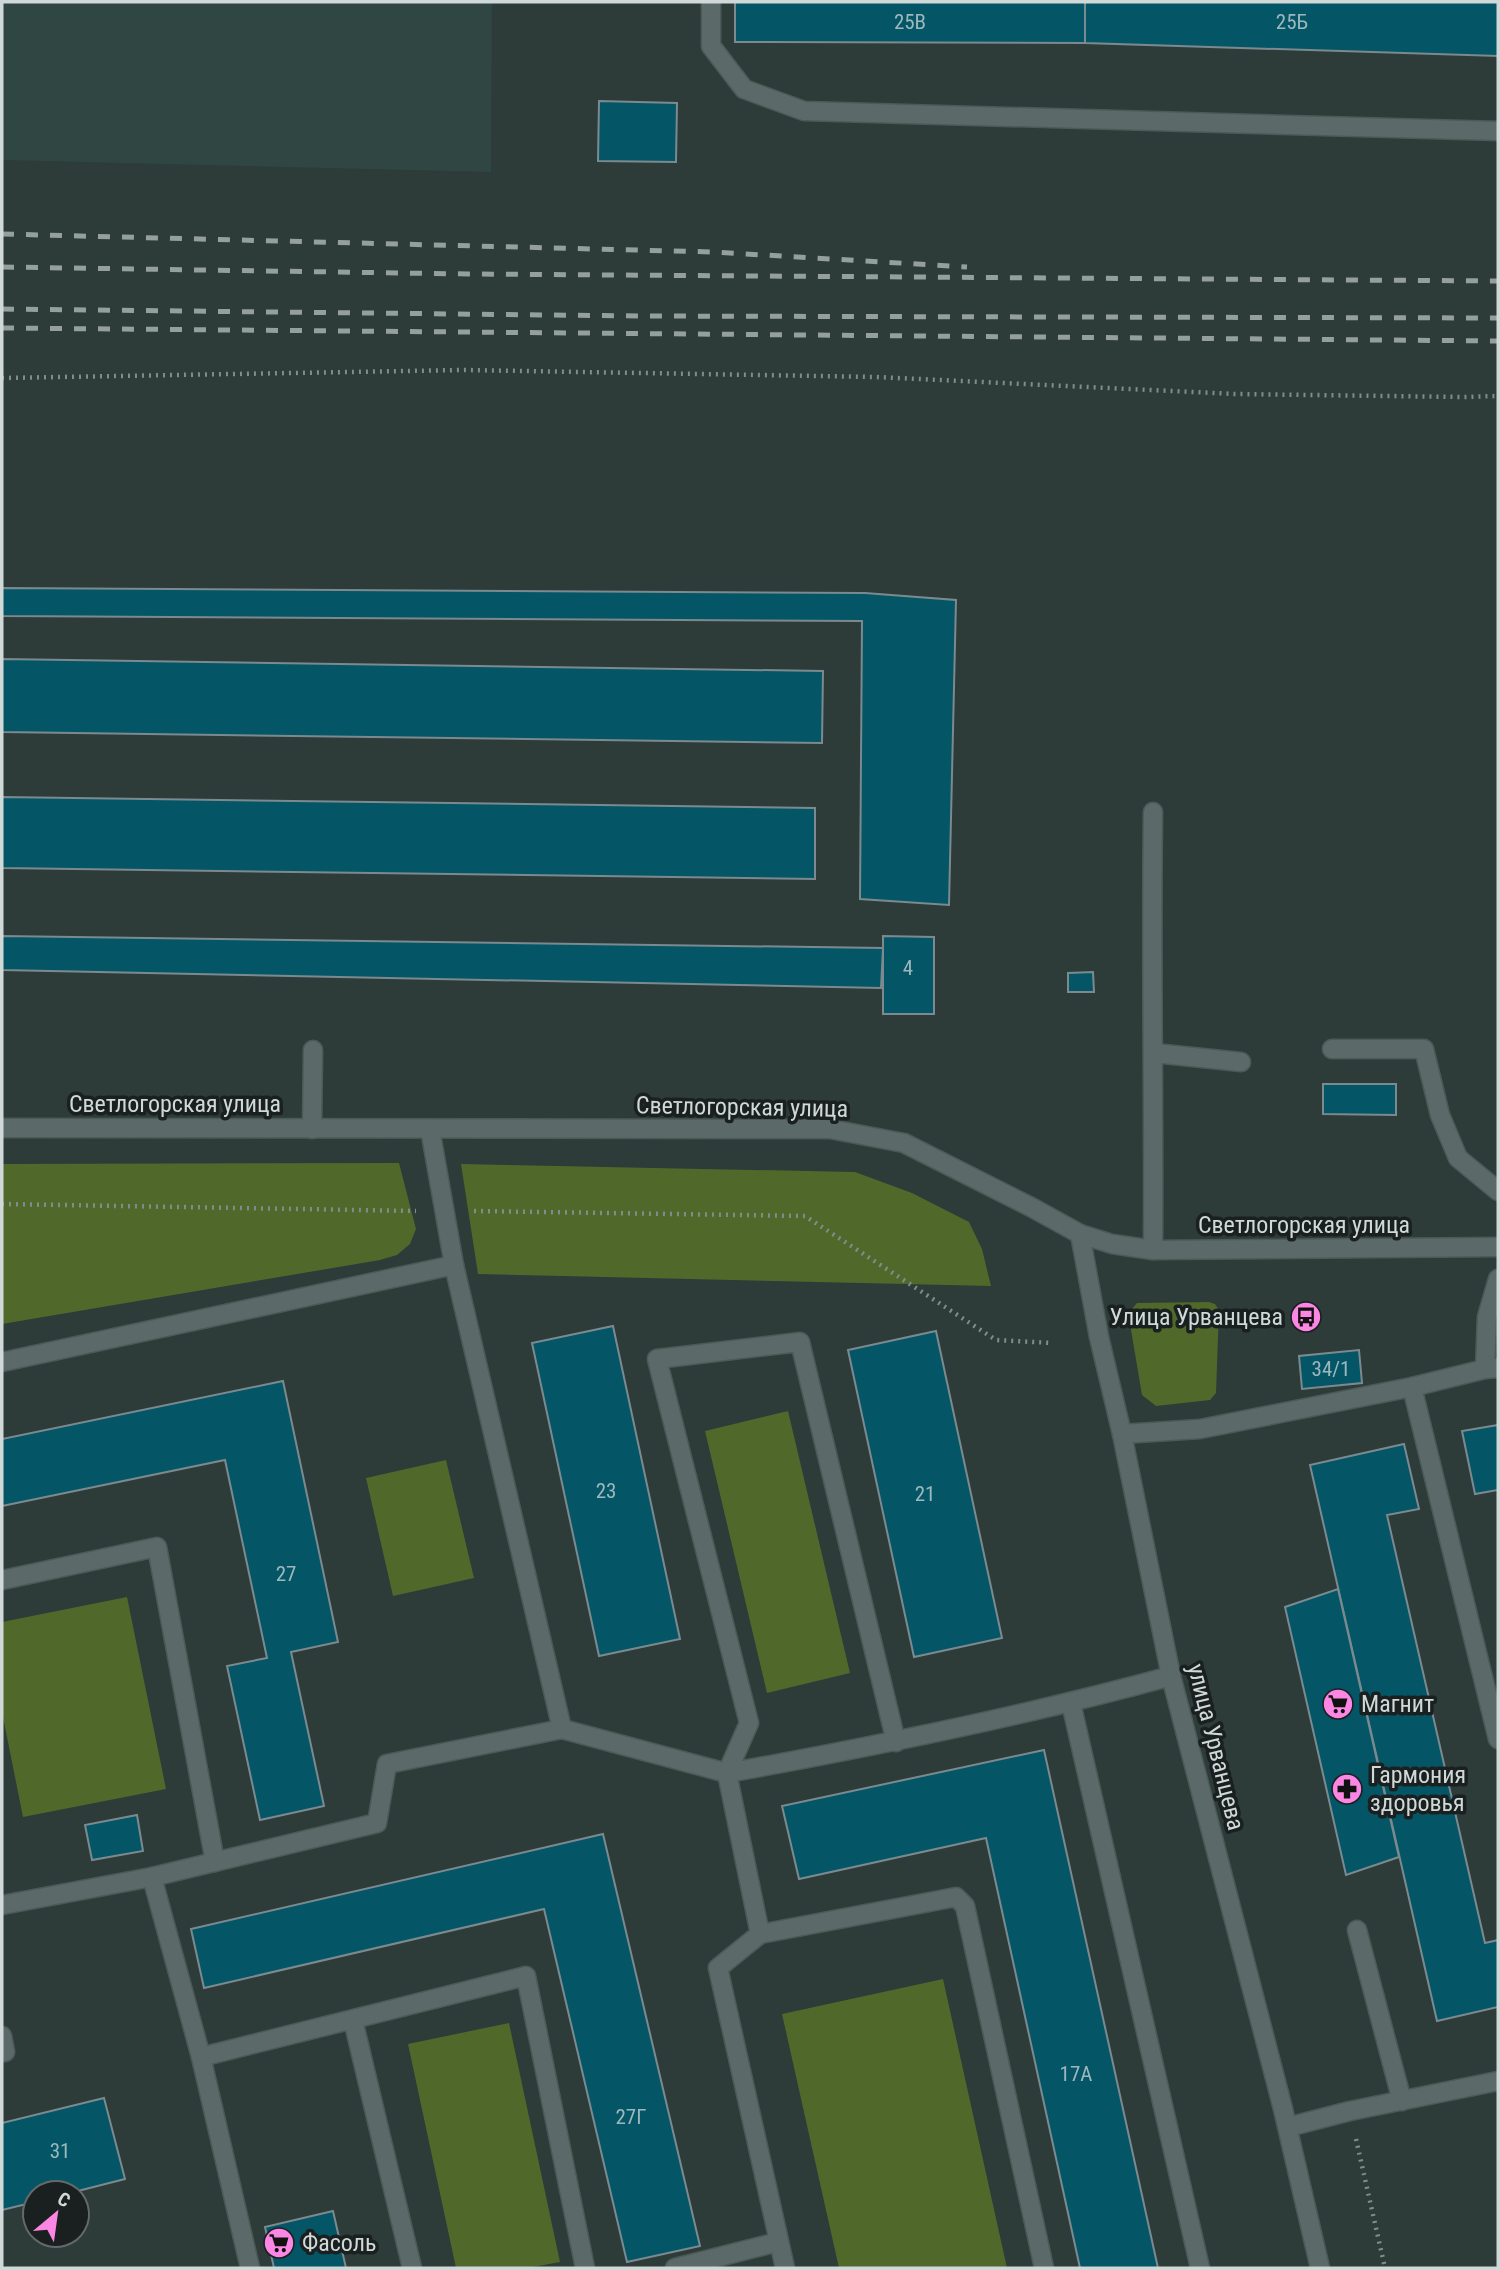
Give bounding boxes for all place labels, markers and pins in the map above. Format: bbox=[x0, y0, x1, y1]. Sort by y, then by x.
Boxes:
bus stop icon: Улица Урванцева bbox=[1289, 1300, 1323, 1334]
place label: Улица Урванцева bbox=[1110, 1303, 1283, 1331]
supermarket icon: Магнит bbox=[1321, 1687, 1355, 1721]
place label: Магнит bbox=[1361, 1690, 1434, 1718]
place label: Гармония здоровья bbox=[1370, 1761, 1466, 1817]
pharmacy icon: Гармония здоровья bbox=[1330, 1772, 1364, 1806]
supermarket icon: Фасоль bbox=[262, 2226, 296, 2260]
place label: Фасоль bbox=[302, 2229, 376, 2257]

